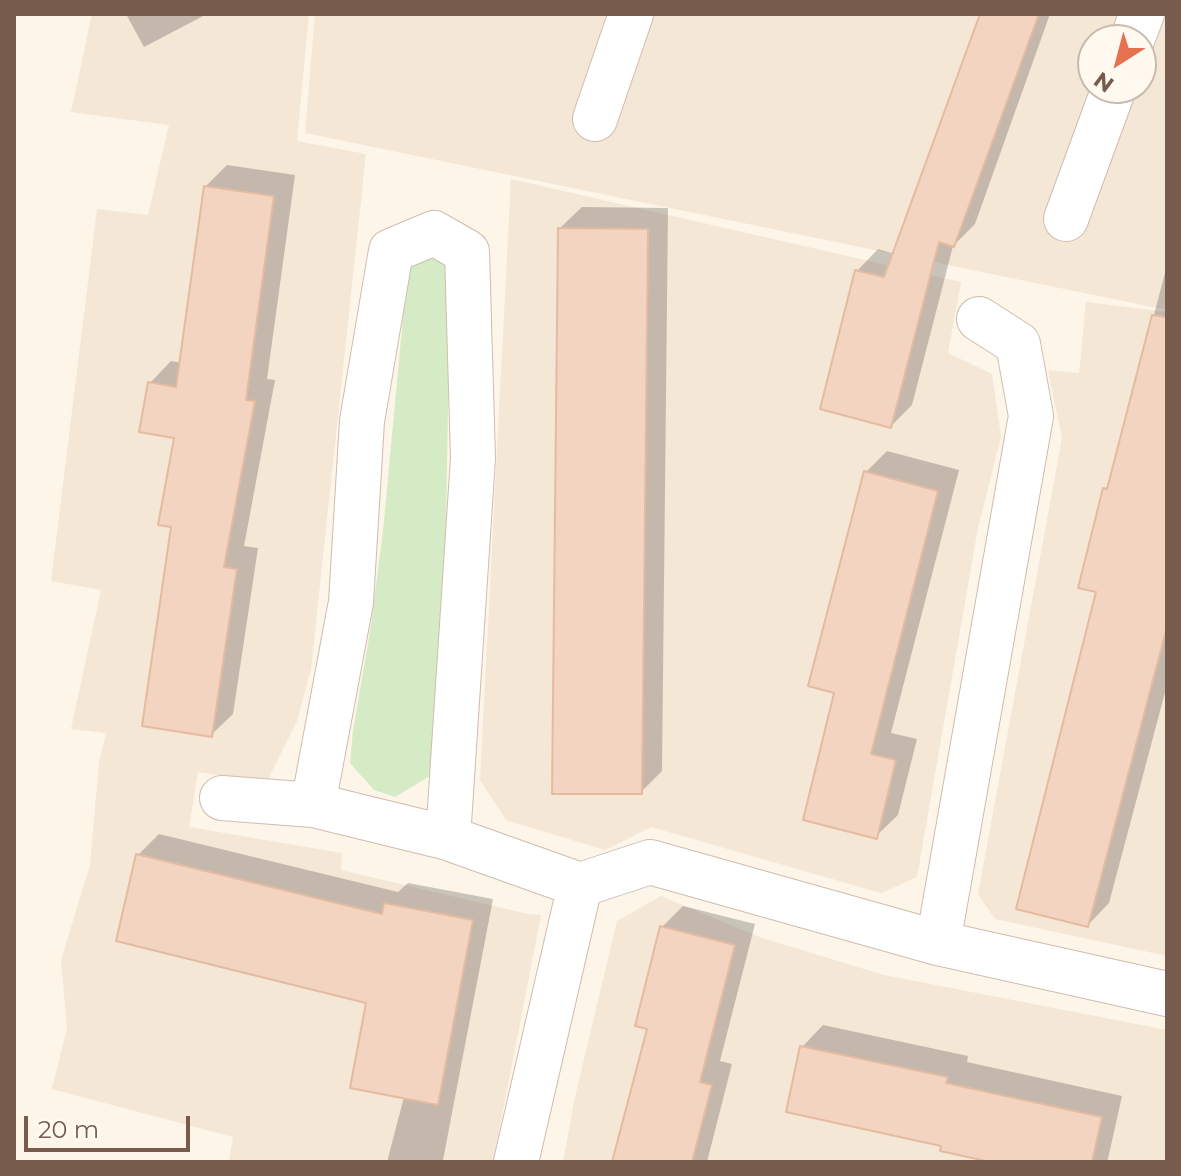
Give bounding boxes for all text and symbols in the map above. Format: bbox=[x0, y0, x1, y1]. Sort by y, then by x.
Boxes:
north arrow bbox=[1077, 24, 1157, 104]
text: N bbox=[1089, 66, 1119, 98]
scale bar bbox=[28, 1100, 194, 1150]
text: 20 m bbox=[38, 1115, 99, 1144]

